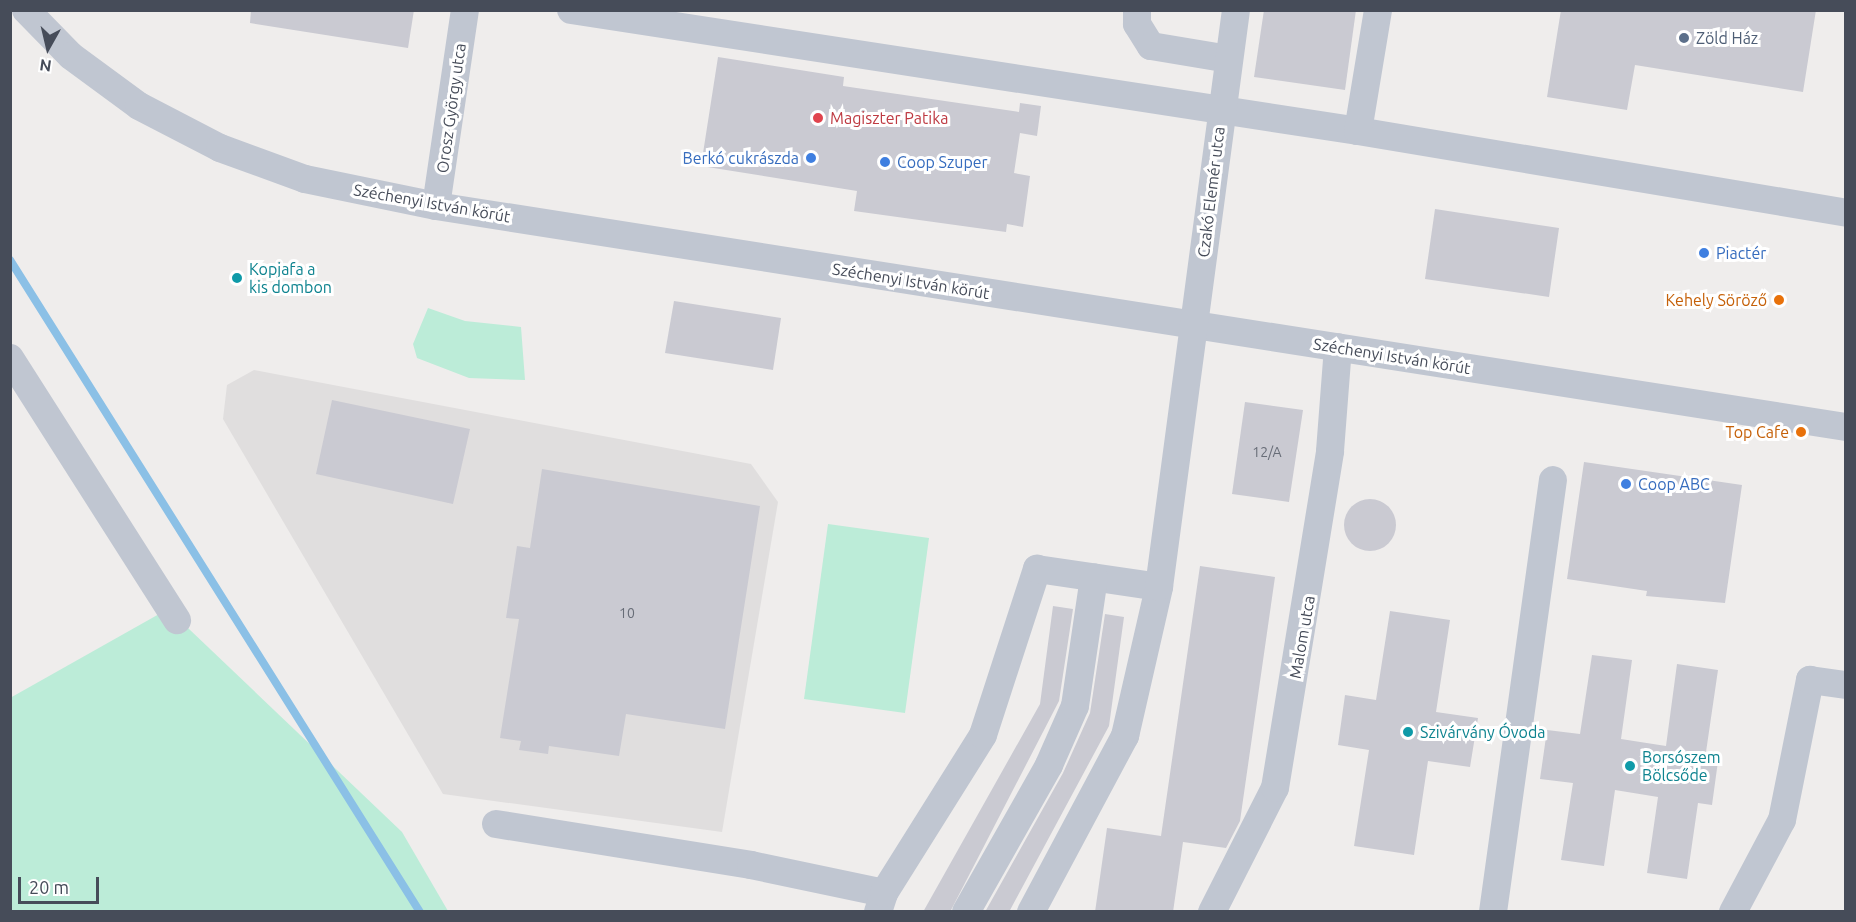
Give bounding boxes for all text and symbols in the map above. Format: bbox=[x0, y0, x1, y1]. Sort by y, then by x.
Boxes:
north arrow bbox=[18, 18, 78, 78]
place label: Zöld Ház bbox=[1696, 28, 1758, 48]
marker: Zöld Ház bbox=[1677, 31, 1691, 45]
street label: Orosz György utca bbox=[432, 42, 470, 174]
text: N bbox=[38, 56, 53, 76]
place label: Magiszter Patika bbox=[830, 108, 948, 128]
marker: Magiszter Patika bbox=[811, 111, 825, 125]
street label: Czakó Elemér utca bbox=[1193, 126, 1229, 258]
place label: Berkó cukrászda bbox=[683, 148, 799, 168]
marker: Berkó cukrászda bbox=[804, 151, 818, 165]
place label: Coop Szuper bbox=[897, 152, 988, 172]
marker: Coop Szuper bbox=[878, 155, 892, 169]
street label: Széchenyi István körút bbox=[352, 180, 512, 226]
place label: Piactér bbox=[1716, 243, 1766, 263]
marker: Piactér bbox=[1697, 246, 1711, 260]
place label: Kopjafa a kis dombon bbox=[249, 259, 332, 297]
street label: Széchenyi István körút bbox=[831, 259, 991, 303]
marker: Kopjafa a kis dombon bbox=[230, 271, 244, 285]
place label: Kehely Söröző bbox=[1666, 290, 1767, 310]
marker: Kehely Söröző bbox=[1772, 293, 1786, 307]
street label: Széchenyi István körút bbox=[1312, 334, 1472, 378]
place label: Top Cafe bbox=[1726, 422, 1789, 442]
marker: Top Cafe bbox=[1794, 425, 1808, 439]
house number: 12/A bbox=[1252, 444, 1282, 460]
place label: Coop ABC bbox=[1638, 474, 1710, 494]
marker: Coop ABC bbox=[1619, 477, 1633, 491]
street label: Malom utca bbox=[1285, 594, 1319, 680]
house number: 10 bbox=[619, 605, 635, 621]
place label: Szivárvány Óvoda bbox=[1420, 722, 1546, 742]
marker: Szivárvány Óvoda bbox=[1401, 725, 1415, 739]
place label: Borsószem Bölcsőde bbox=[1642, 747, 1721, 785]
marker: Borsószem Bölcsőde bbox=[1623, 759, 1637, 773]
scale bar bbox=[21, 865, 102, 903]
text: 20 m bbox=[29, 877, 69, 897]

